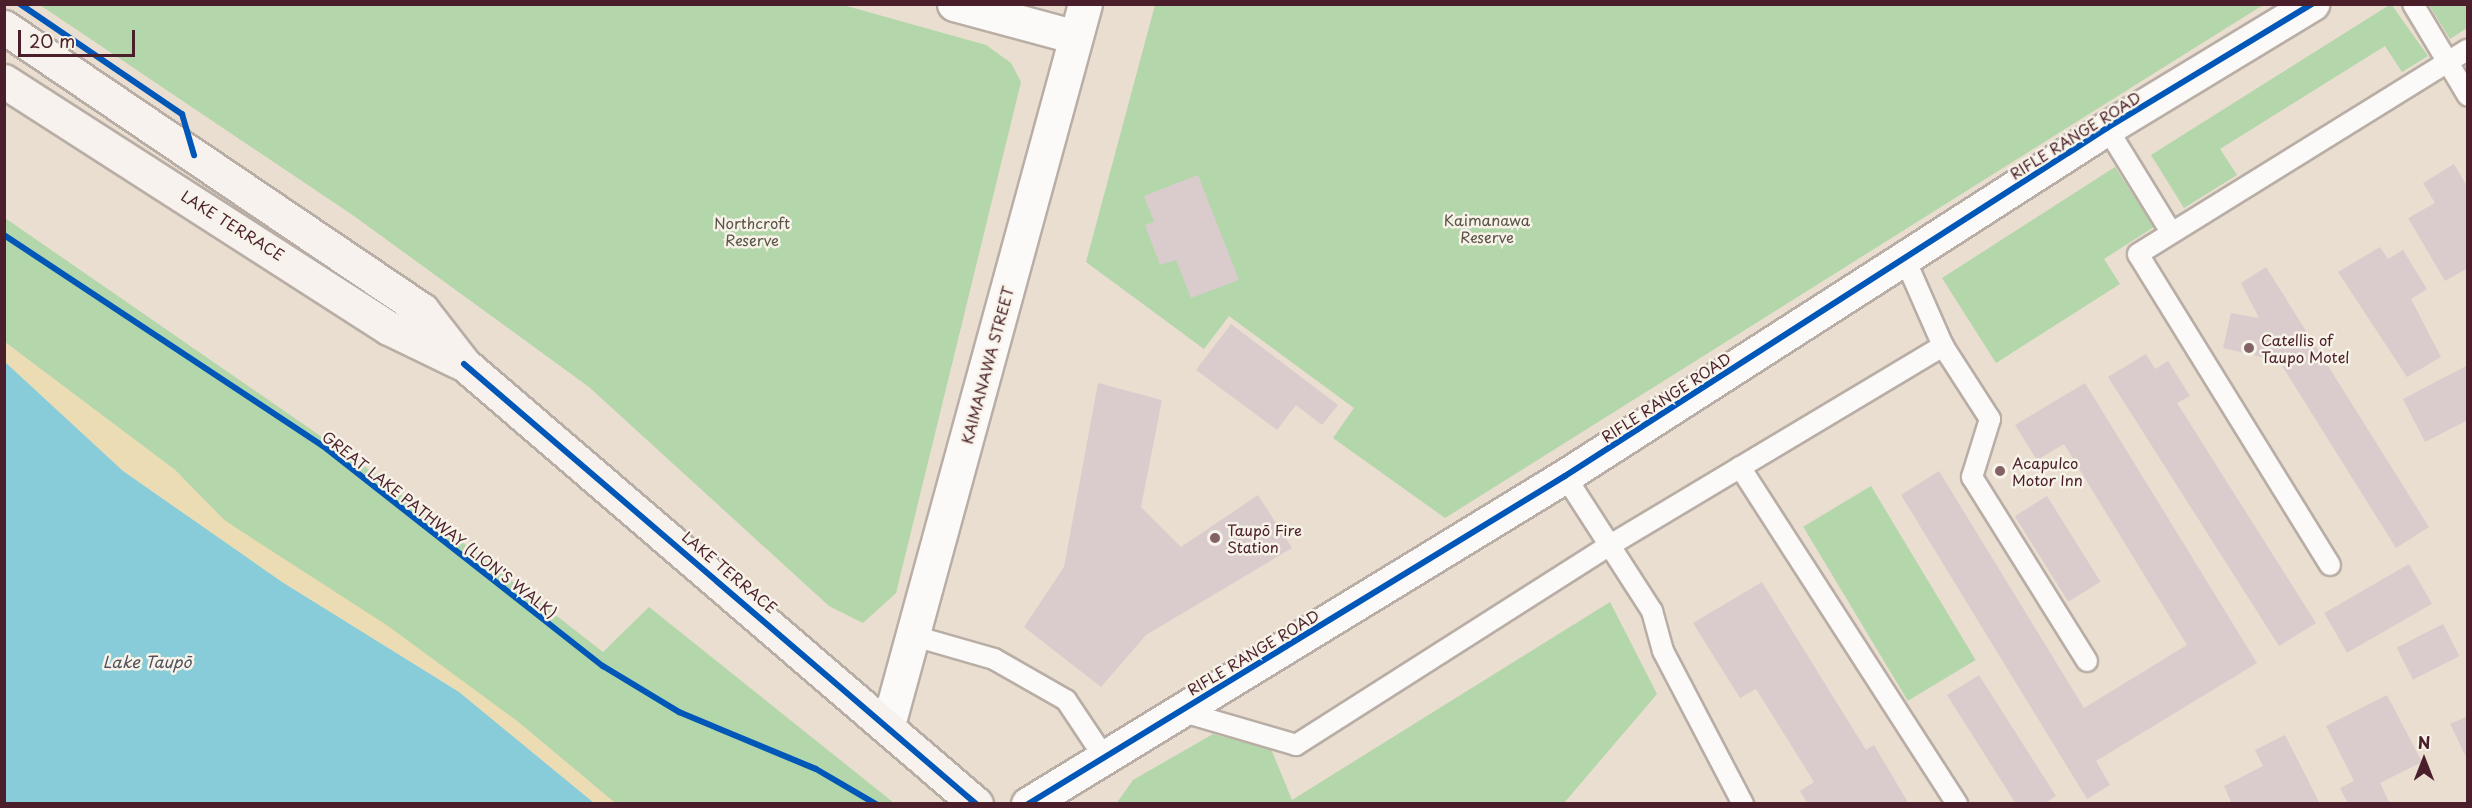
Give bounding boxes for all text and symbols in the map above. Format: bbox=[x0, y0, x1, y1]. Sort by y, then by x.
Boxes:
scale bar bbox=[21, 18, 138, 56]
text: 20 m bbox=[29, 27, 75, 54]
street label: RIFLE RANGE ROAD bbox=[2005, 87, 2145, 183]
street label: LAKE TERRACE bbox=[179, 187, 287, 263]
park label: Kaimanawa Reserve bbox=[1444, 210, 1530, 245]
park label: Northcroft Reserve bbox=[714, 213, 790, 248]
street label: KAIMANAWA STREET bbox=[957, 283, 1017, 447]
place label: Catellis of Taupo Motel bbox=[2261, 330, 2350, 365]
marker: Catellis of Taupo Motel bbox=[2242, 341, 2256, 355]
street label: RIFLE RANGE ROAD bbox=[1597, 348, 1735, 446]
street label: GREAT LAKE PATHWAY (LION'S WALK) bbox=[319, 427, 561, 621]
place label: Acapulco Motor Inn bbox=[2012, 453, 2083, 488]
marker: Acapulco Motor Inn bbox=[1993, 464, 2007, 478]
place label: Taupō Fire Station bbox=[1227, 520, 1303, 555]
street label: LAKE TERRACE bbox=[680, 528, 780, 616]
marker: Taupō Fire Station bbox=[1208, 531, 1222, 545]
street label: RIFLE RANGE ROAD bbox=[1183, 605, 1323, 699]
water label: Lake Taupō bbox=[103, 651, 191, 671]
north arrow bbox=[2394, 730, 2454, 790]
text: N bbox=[2418, 730, 2430, 754]

